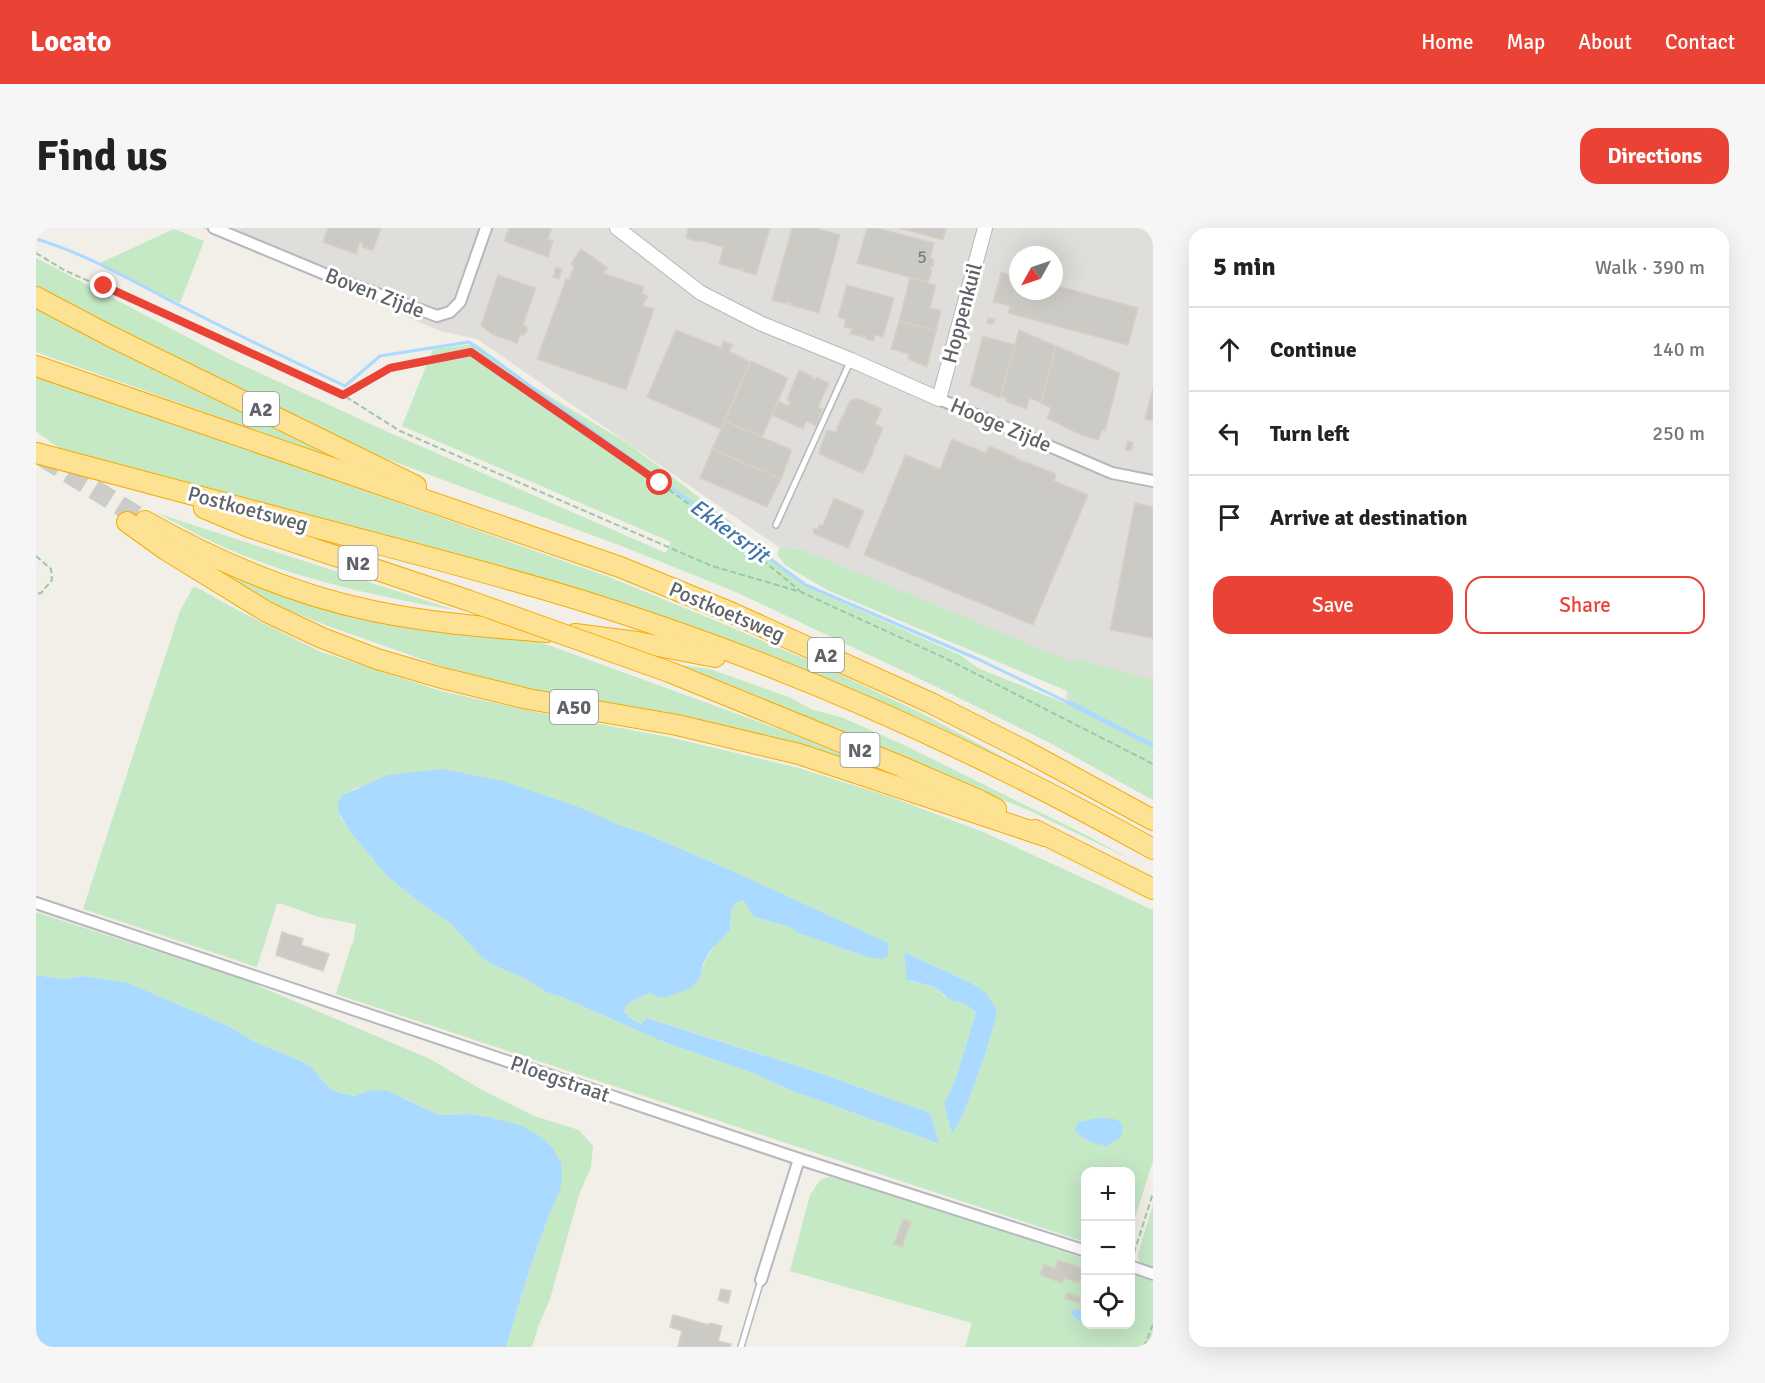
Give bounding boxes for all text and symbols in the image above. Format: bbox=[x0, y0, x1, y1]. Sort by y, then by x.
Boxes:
text: Locato bbox=[30, 25, 111, 59]
text: Home bbox=[1421, 29, 1474, 55]
text: Map bbox=[1507, 29, 1545, 55]
text: About bbox=[1578, 29, 1632, 55]
text: Contact bbox=[1665, 29, 1735, 55]
button: Directions bbox=[1580, 128, 1729, 184]
text: Find us bbox=[36, 131, 167, 182]
house number: 5 bbox=[917, 246, 927, 268]
north arrow bbox=[1009, 246, 1063, 300]
text: 5 min bbox=[1213, 251, 1276, 283]
text: Walk · 390 m bbox=[1595, 255, 1705, 280]
street label: Hoppenkuil bbox=[936, 260, 988, 366]
street label: Boven Zijde bbox=[322, 262, 428, 324]
route end bbox=[90, 272, 116, 298]
icon: ahead bbox=[1213, 333, 1246, 366]
text: Continue bbox=[1270, 336, 1357, 363]
text: 140 m bbox=[1652, 337, 1705, 362]
road number: A2 bbox=[243, 392, 279, 426]
street label: Hooge Zijde bbox=[947, 392, 1055, 458]
icon: left bbox=[1213, 417, 1246, 450]
text: Turn left bbox=[1270, 420, 1350, 447]
text: 250 m bbox=[1652, 421, 1705, 446]
route start bbox=[646, 469, 672, 495]
street label: Postkoetsweg bbox=[185, 480, 311, 538]
water label: Ekkersrijt bbox=[685, 493, 776, 569]
icon: arrive bbox=[1213, 501, 1246, 534]
text: Arrive at destination bbox=[1270, 504, 1467, 531]
road number: N2 bbox=[338, 546, 378, 580]
street label: Postkoetsweg bbox=[665, 576, 789, 648]
button: Save bbox=[1213, 576, 1453, 634]
button: Share bbox=[1465, 576, 1705, 634]
road number: A2 bbox=[808, 638, 844, 672]
road number: A50 bbox=[550, 690, 598, 724]
road number: N2 bbox=[840, 733, 880, 767]
street label: Ploegstraat bbox=[507, 1050, 613, 1108]
map controls bbox=[1081, 1167, 1135, 1329]
button: + bbox=[1081, 1167, 1135, 1221]
button: − bbox=[1081, 1221, 1135, 1275]
button: locate bbox=[1081, 1275, 1135, 1329]

